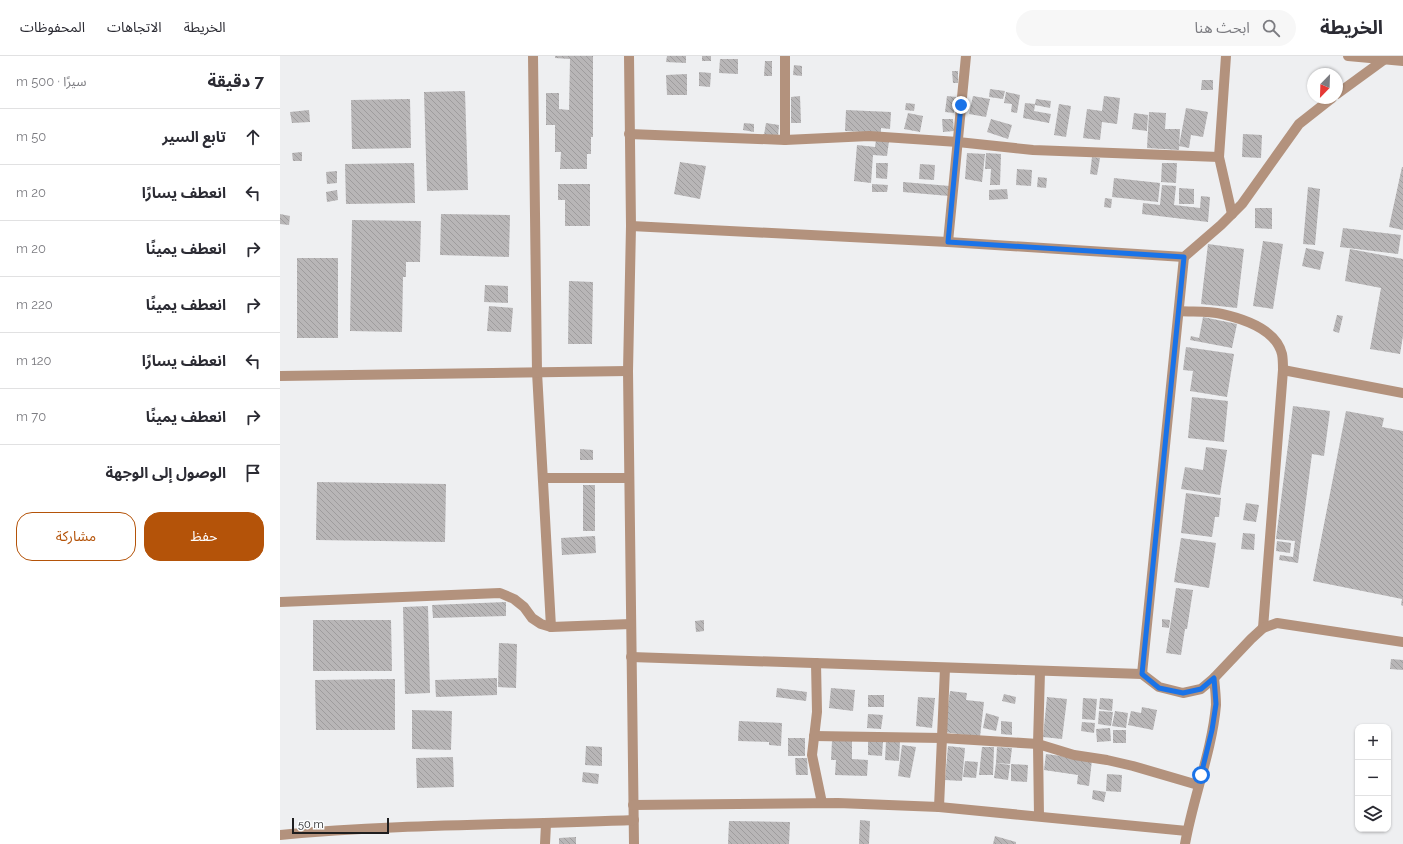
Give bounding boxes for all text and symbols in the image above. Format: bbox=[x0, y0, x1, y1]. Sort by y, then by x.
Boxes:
search box bbox=[1016, 10, 1296, 46]
text: الخريطة bbox=[1320, 16, 1383, 38]
icon: search bbox=[1260, 17, 1282, 39]
text: المحفوظات bbox=[20, 19, 85, 35]
text: الاتجاهات bbox=[107, 19, 162, 35]
text: الخريطة bbox=[184, 19, 226, 35]
text: ابحث هنا bbox=[1194, 19, 1250, 37]
north arrow bbox=[1307, 68, 1343, 104]
text: 7 دقيقة bbox=[208, 71, 264, 91]
text: سيرًا · 500 m bbox=[16, 74, 86, 89]
route end bbox=[952, 96, 970, 114]
icon: ahead bbox=[242, 126, 264, 148]
text: تابع السير bbox=[162, 128, 226, 146]
text: 50 m bbox=[16, 129, 46, 144]
icon: left bbox=[242, 182, 264, 204]
text: انعطف يسارًا bbox=[142, 184, 226, 202]
text: 20 m bbox=[16, 185, 46, 200]
icon: right bbox=[242, 238, 264, 260]
text: انعطف يمينًا bbox=[146, 240, 226, 258]
text: 20 m bbox=[16, 241, 46, 256]
icon: right bbox=[242, 294, 264, 316]
text: انعطف يمينًا bbox=[146, 296, 226, 314]
text: 220 m bbox=[16, 297, 53, 312]
icon: left bbox=[242, 350, 264, 372]
text: انعطف يسارًا bbox=[142, 352, 226, 370]
text: 120 m bbox=[16, 353, 52, 368]
icon: right bbox=[242, 406, 264, 428]
text: انعطف يمينًا bbox=[146, 408, 226, 426]
text: 70 m bbox=[16, 409, 46, 424]
icon: arrive bbox=[242, 462, 264, 484]
text: الوصول إلى الوجهة bbox=[106, 464, 226, 482]
button: مشاركة bbox=[16, 512, 136, 561]
button: حفظ bbox=[144, 512, 264, 561]
map controls bbox=[1355, 724, 1391, 832]
button: + bbox=[1355, 724, 1391, 760]
button: − bbox=[1355, 760, 1391, 796]
route start bbox=[1192, 766, 1210, 784]
button: layers bbox=[1355, 796, 1391, 832]
scale bar bbox=[292, 816, 389, 835]
text: 50 m bbox=[298, 818, 324, 831]

